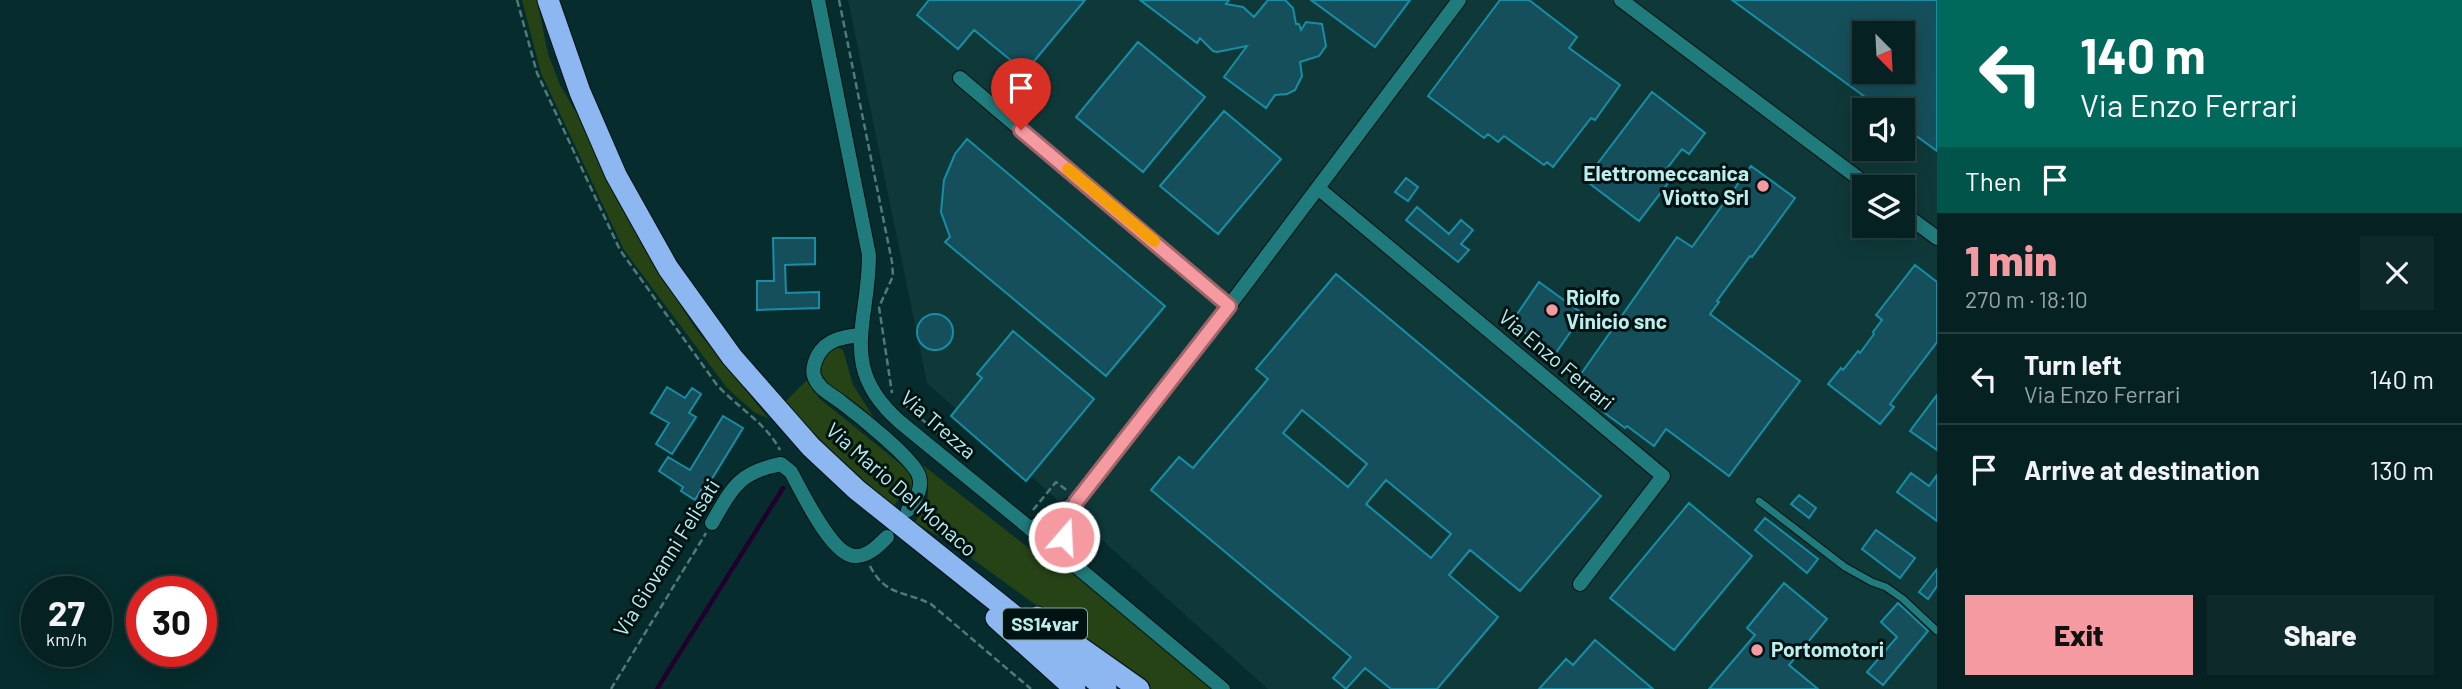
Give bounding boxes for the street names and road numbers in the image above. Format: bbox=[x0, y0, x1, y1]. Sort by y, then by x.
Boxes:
street label: Via Enzo Ferrari bbox=[1494, 303, 1620, 414]
street label: Via Trezza bbox=[896, 384, 982, 463]
street label: Via Mario Del Monaco bbox=[822, 417, 982, 561]
street label: Via Giovanni Felisati bbox=[607, 474, 724, 640]
road number: SS14var bbox=[1003, 608, 1087, 639]

